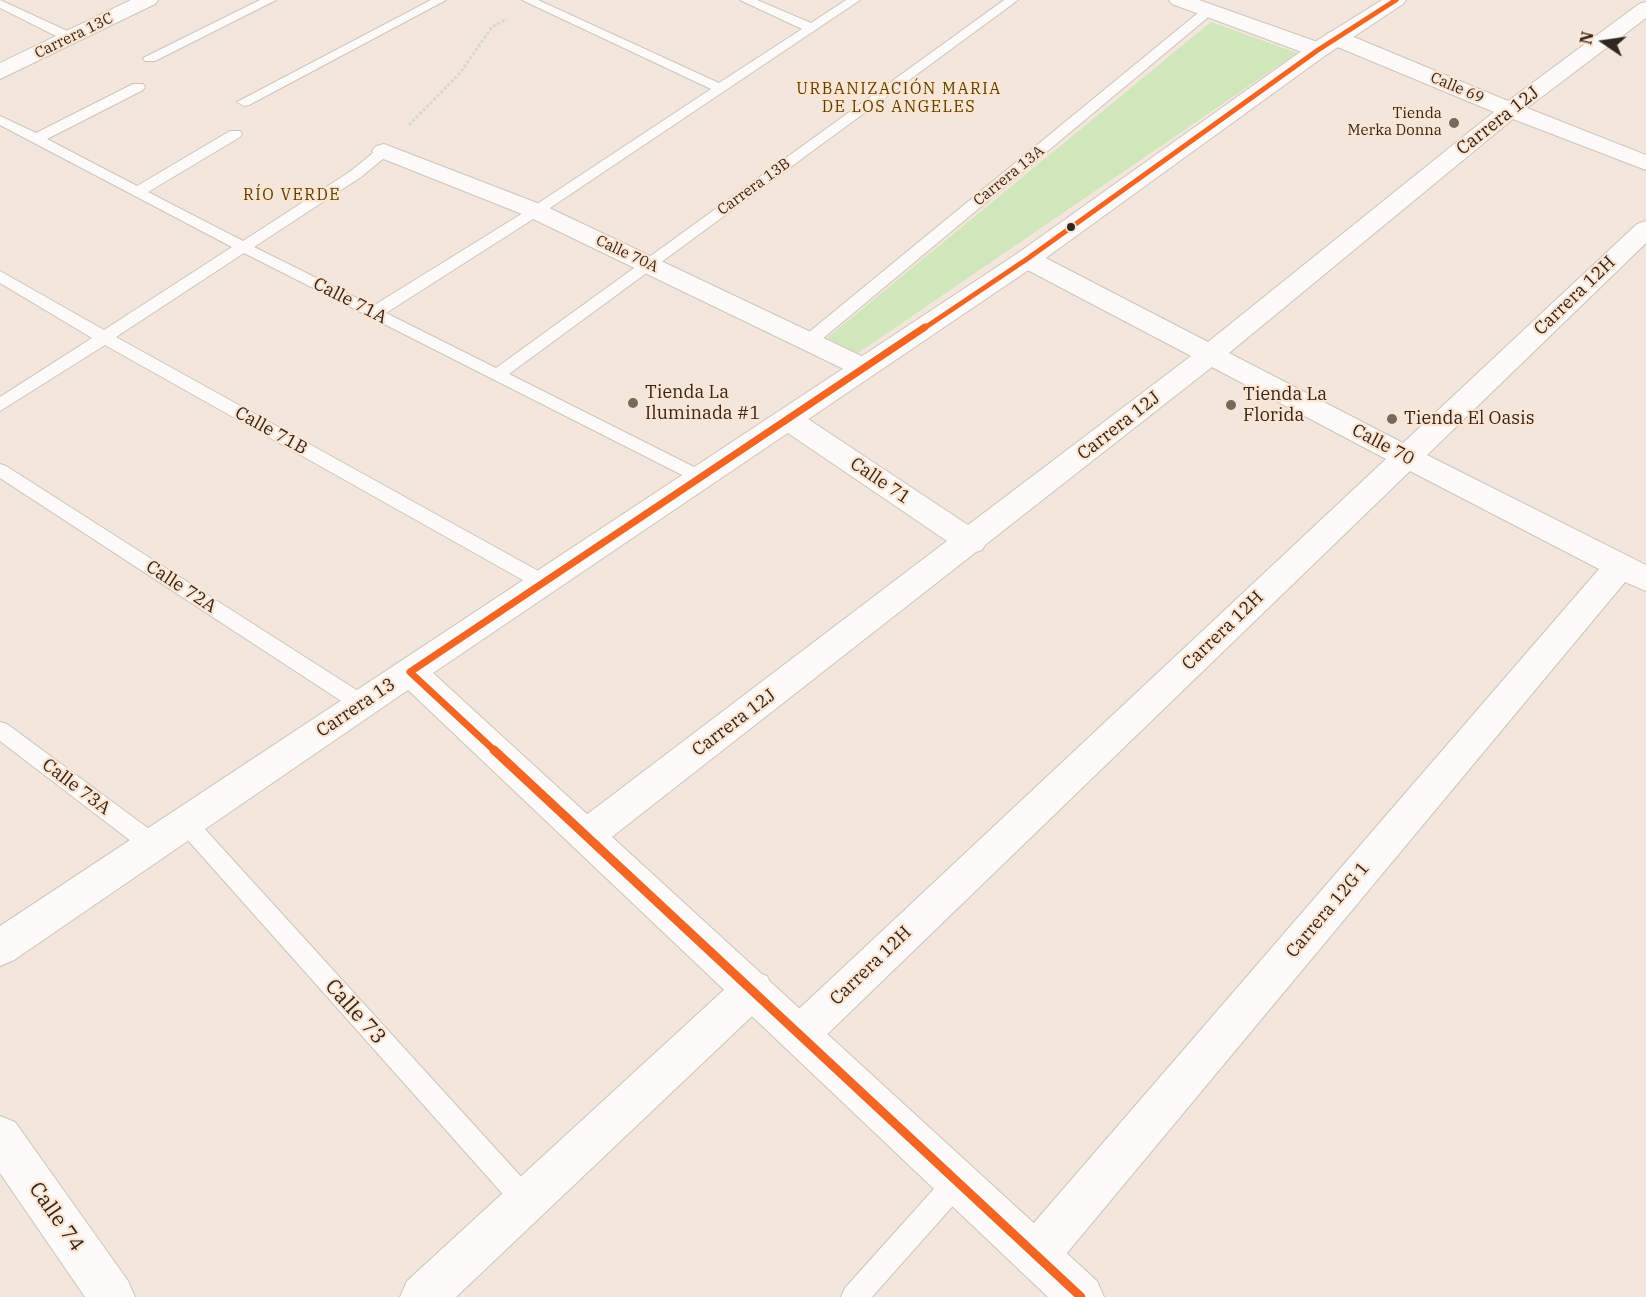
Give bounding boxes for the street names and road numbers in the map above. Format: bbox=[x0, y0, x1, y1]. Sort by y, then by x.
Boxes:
street label: Carrera 13C bbox=[32, 9, 116, 63]
street label: Calle 69 bbox=[1428, 69, 1486, 107]
street label: Carrera 12J bbox=[1452, 82, 1544, 160]
street label: Carrera 13A bbox=[970, 142, 1048, 210]
street label: Carrera 13B bbox=[714, 155, 794, 219]
street label: Calle 70A bbox=[593, 232, 661, 276]
street label: Carrera 12H bbox=[1530, 252, 1620, 340]
street label: Calle 71A bbox=[310, 273, 390, 329]
street label: Carrera 12J bbox=[1073, 387, 1165, 465]
street label: Calle 71B bbox=[231, 402, 311, 460]
street label: Calle 70 bbox=[1348, 420, 1418, 470]
street label: Calle 71 bbox=[846, 453, 914, 509]
street label: Calle 72A bbox=[142, 556, 220, 618]
street label: Carrera 12H bbox=[1178, 587, 1268, 675]
street label: Carrera 13 bbox=[312, 674, 400, 742]
street label: Carrera 12J bbox=[688, 685, 780, 761]
street label: Calle 73A bbox=[38, 754, 114, 820]
street label: Carrera 12G 1 bbox=[1282, 858, 1374, 962]
street label: Carrera 12H bbox=[826, 922, 916, 1010]
street label: Calle 73 bbox=[319, 974, 391, 1050]
street label: Calle 74 bbox=[23, 1177, 89, 1257]

